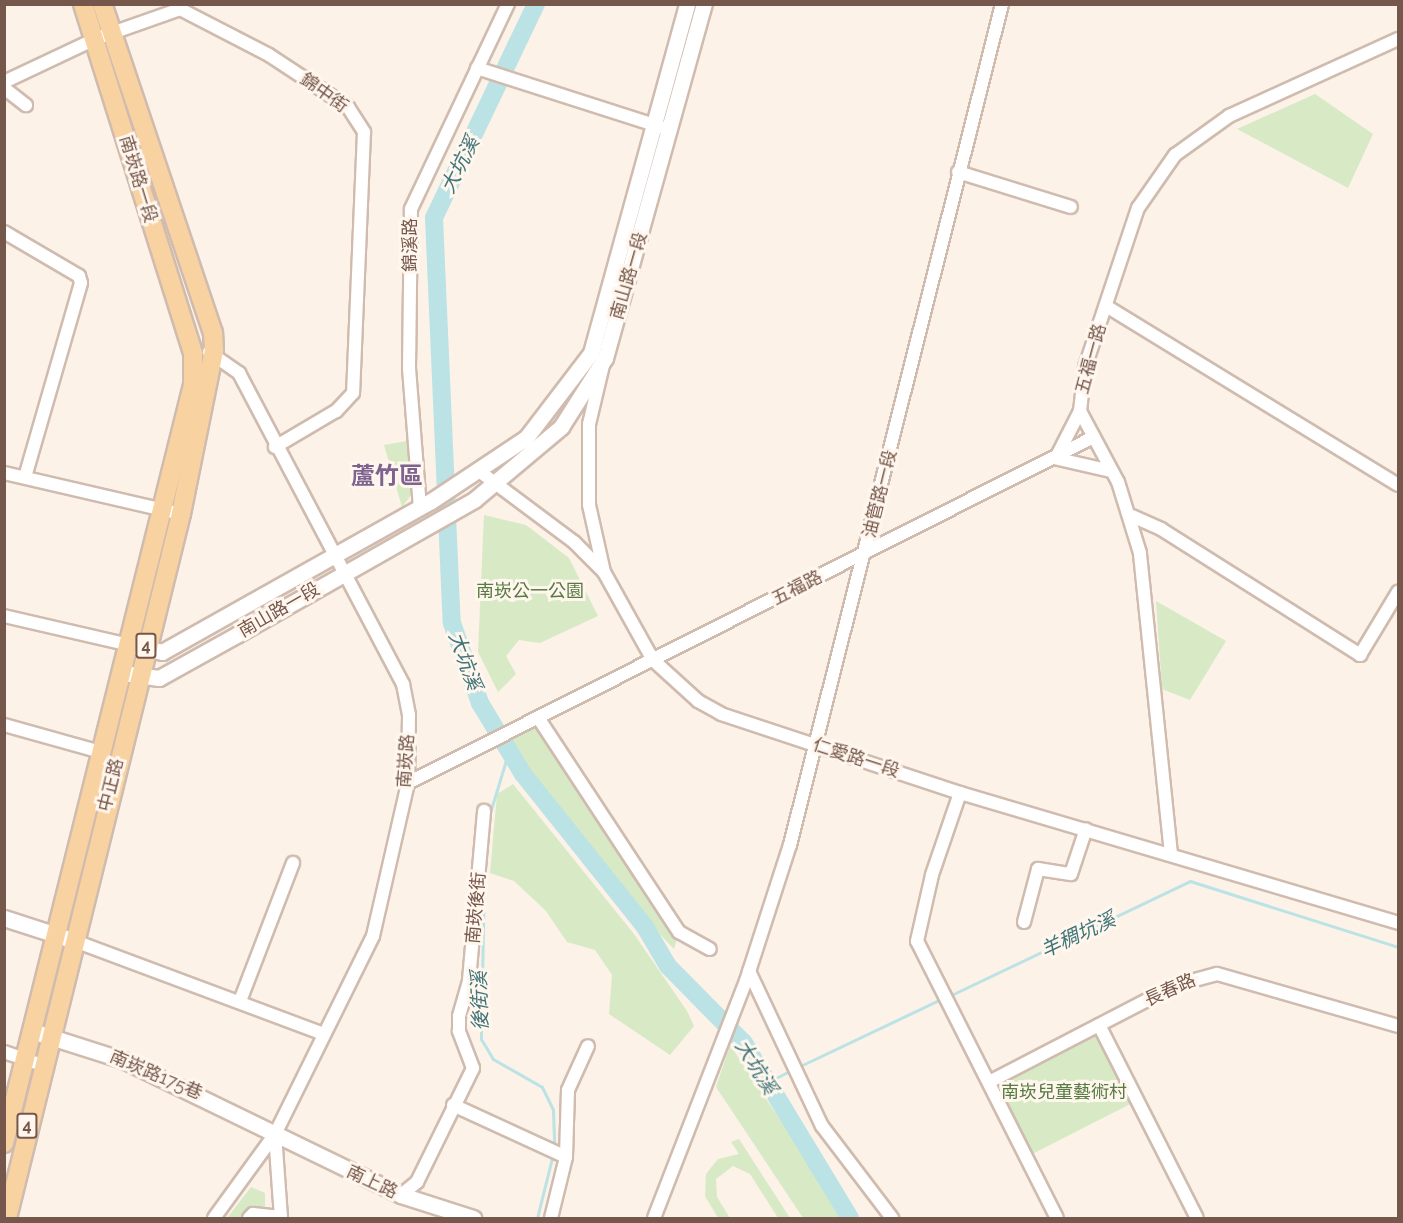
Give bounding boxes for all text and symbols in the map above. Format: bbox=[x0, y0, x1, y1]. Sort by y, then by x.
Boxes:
street label: 錦中街 bbox=[296, 68, 352, 118]
street label: 南崁路一段 bbox=[115, 133, 161, 225]
water label: 大坑溪 bbox=[436, 133, 484, 197]
street label: 錦溪路 bbox=[399, 218, 421, 272]
street label: 南山路一段 bbox=[606, 230, 652, 322]
street label: 五福一路 bbox=[1071, 321, 1111, 397]
street label: 油管路一段 bbox=[859, 448, 901, 540]
district label: 蘆竹區 bbox=[351, 462, 423, 490]
street label: 五福路 bbox=[768, 566, 826, 610]
street label: 南山路一段 bbox=[235, 578, 323, 642]
park label: 南崁公一公園 bbox=[476, 580, 584, 602]
water label: 大坑溪 bbox=[443, 629, 487, 693]
road number: 4 bbox=[134, 633, 158, 659]
street label: 南崁路 bbox=[393, 733, 419, 789]
street label: 仁愛路一段 bbox=[810, 734, 902, 782]
street label: 中正路 bbox=[94, 756, 128, 814]
street label: 南崁後街 bbox=[462, 871, 490, 945]
water label: 羊稠坑溪 bbox=[1037, 907, 1119, 963]
street label: 長春路 bbox=[1141, 969, 1199, 1011]
water label: 後街溪 bbox=[467, 971, 493, 1031]
water label: 大坑溪 bbox=[730, 1035, 782, 1099]
street label: 南崁路175巷 bbox=[106, 1046, 206, 1104]
park label: 南崁兒童藝術村 bbox=[1001, 1081, 1127, 1103]
road number: 4 bbox=[15, 1113, 39, 1139]
street label: 南上路 bbox=[343, 1161, 401, 1203]

